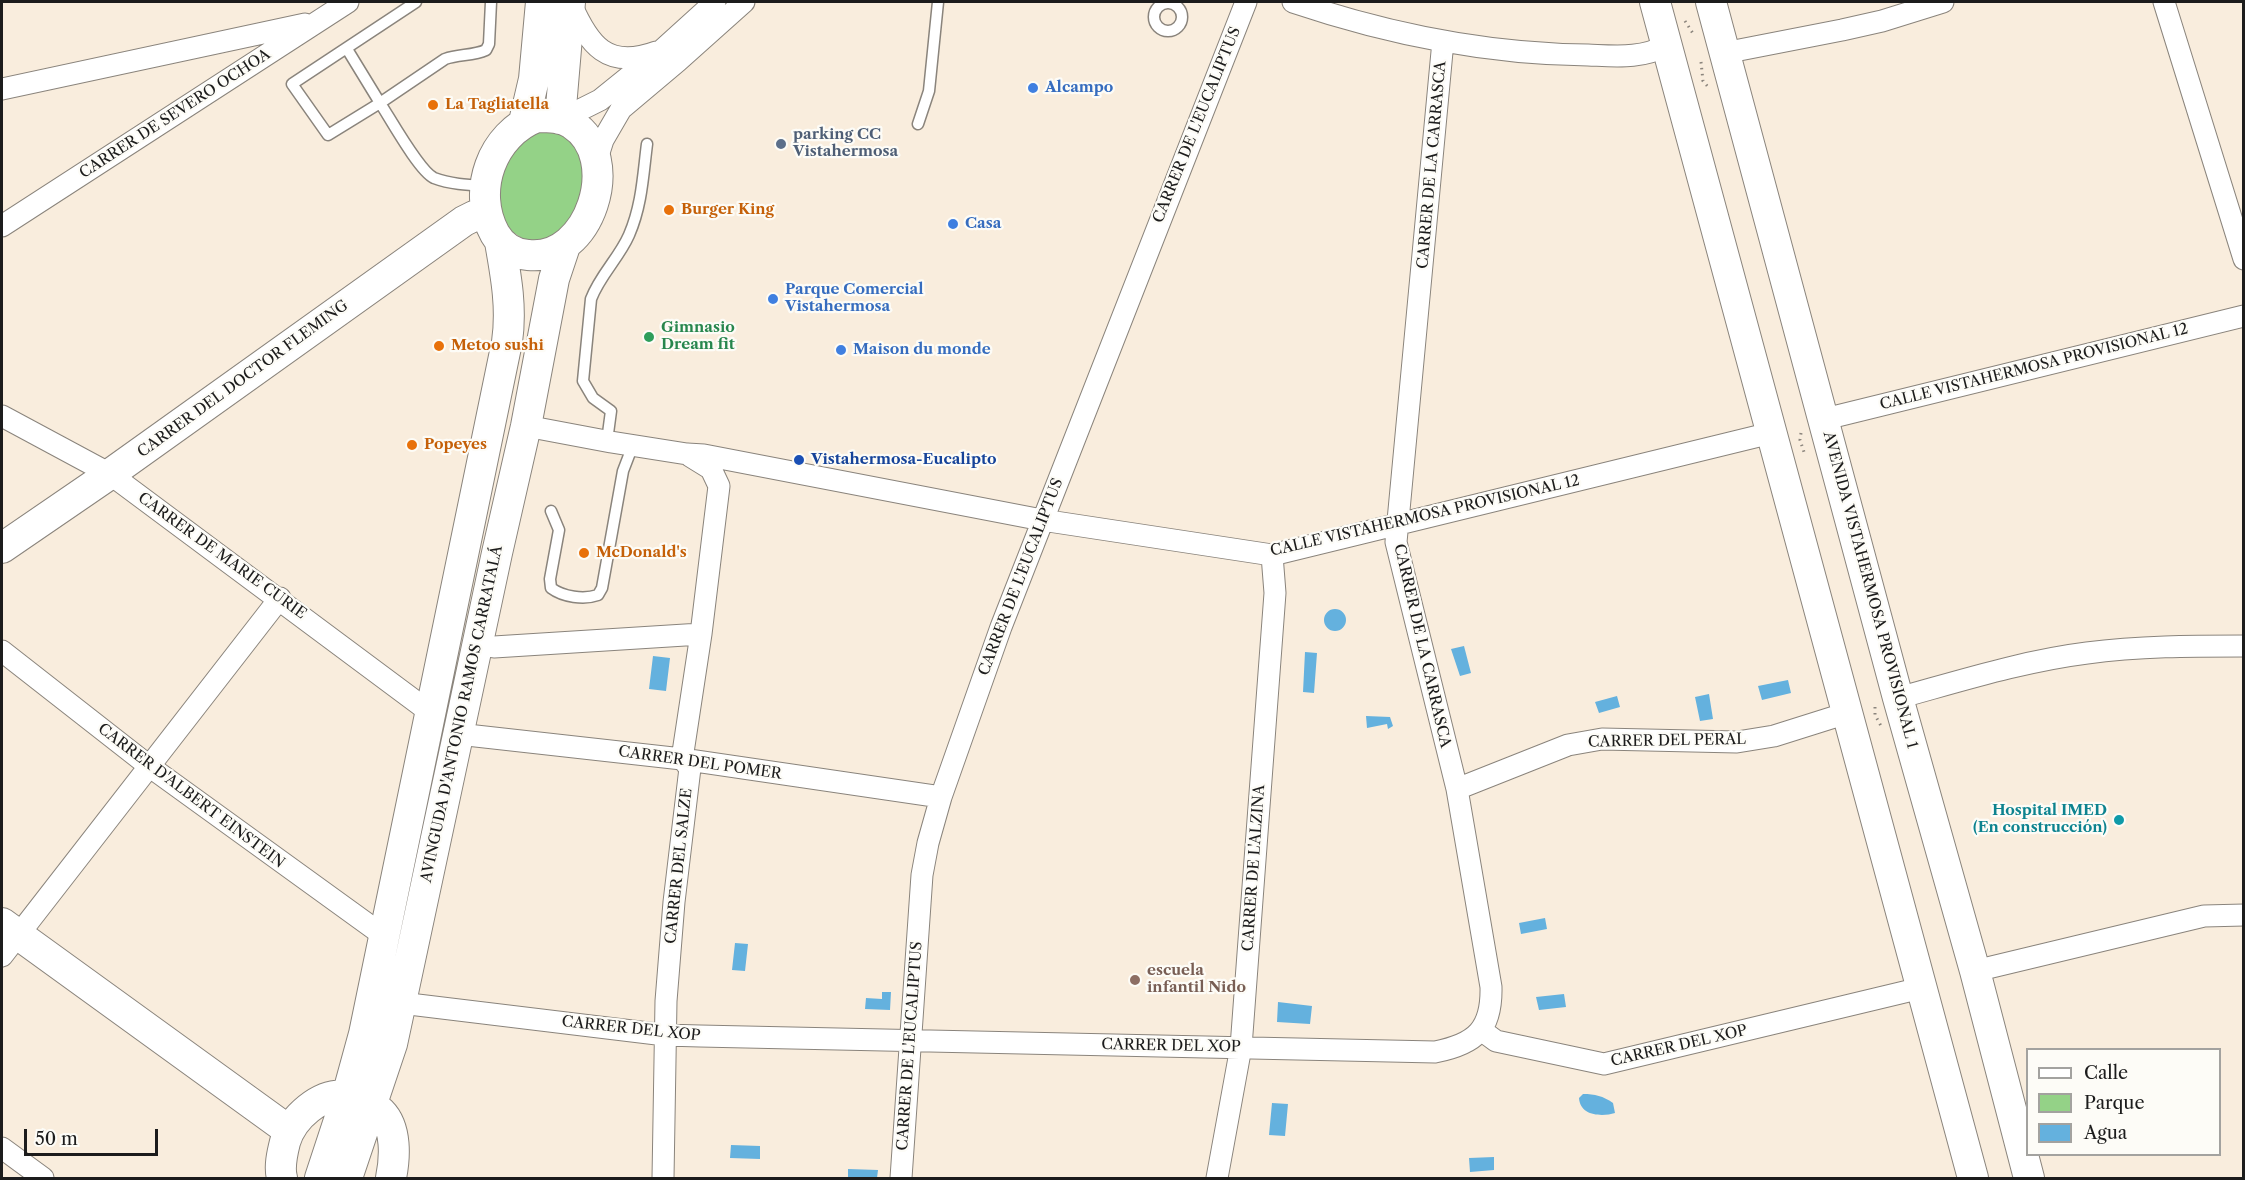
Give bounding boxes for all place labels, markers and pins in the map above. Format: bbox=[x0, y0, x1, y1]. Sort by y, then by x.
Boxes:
place label: Alcampo bbox=[1045, 79, 1113, 97]
marker: Alcampo bbox=[1026, 81, 1040, 95]
place label: La Tagliatella bbox=[445, 96, 549, 114]
marker: La Tagliatella bbox=[426, 98, 440, 112]
place label: parking CC Vistahermosa bbox=[793, 126, 898, 161]
marker: parking CC Vistahermosa bbox=[774, 137, 788, 151]
place label: Burger King bbox=[681, 201, 774, 219]
marker: Burger King bbox=[662, 203, 676, 217]
place label: Casa bbox=[965, 215, 1001, 233]
marker: Casa bbox=[946, 217, 960, 231]
place label: Parque Comercial Vistahermosa bbox=[785, 281, 924, 316]
marker: Parque Comercial Vistahermosa bbox=[766, 292, 780, 306]
place label: Gimnasio Dream fit bbox=[661, 319, 735, 354]
marker: Gimnasio Dream fit bbox=[642, 330, 656, 344]
place label: Metoo sushi bbox=[451, 337, 544, 355]
marker: Metoo sushi bbox=[432, 339, 446, 353]
place label: Maison du monde bbox=[853, 341, 991, 359]
marker: Maison du monde bbox=[834, 343, 848, 357]
place label: Popeyes bbox=[424, 436, 487, 454]
marker: Popeyes bbox=[405, 438, 419, 452]
place label: Vistahermosa-Eucalipto bbox=[811, 451, 997, 469]
marker: Vistahermosa-Eucalipto bbox=[792, 453, 806, 467]
place label: McDonald's bbox=[596, 544, 687, 562]
marker: McDonald's bbox=[577, 546, 591, 560]
place label: Hospital IMED (En construcción) bbox=[1973, 802, 2107, 837]
marker: Hospital IMED (En construcción) bbox=[2112, 813, 2126, 827]
place label: escuela infantil Nido bbox=[1147, 962, 1246, 997]
marker: escuela infantil Nido bbox=[1128, 973, 1142, 987]

